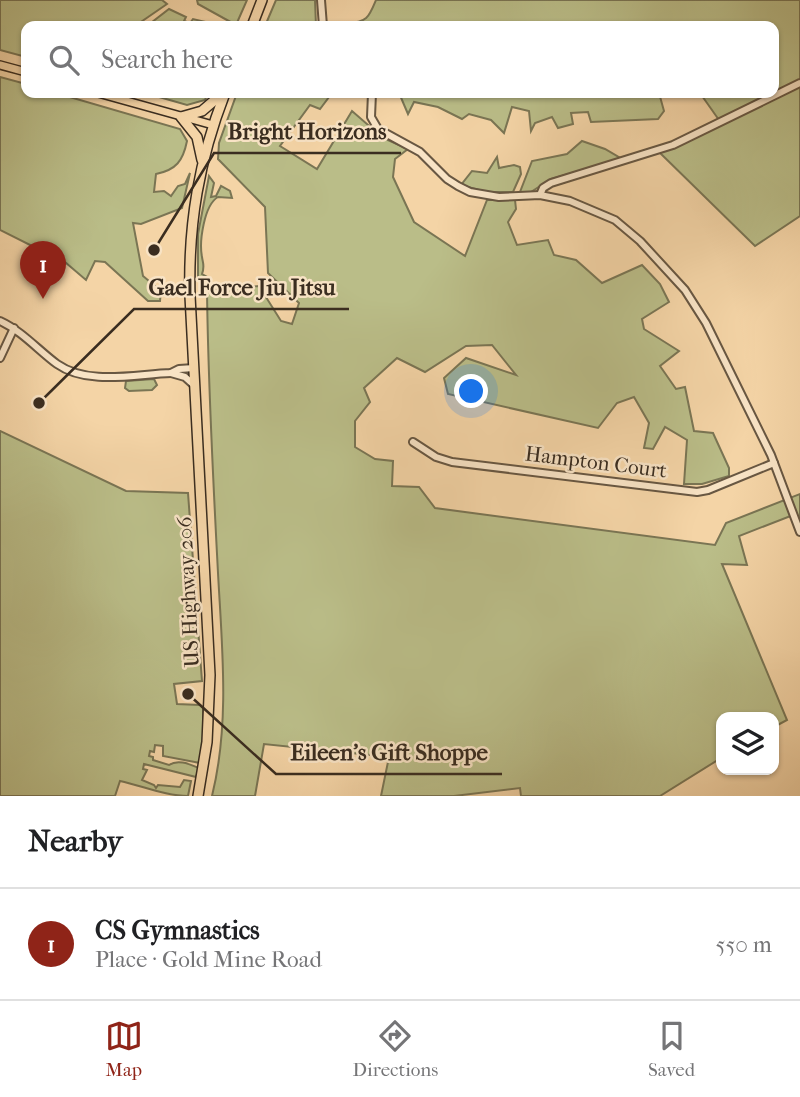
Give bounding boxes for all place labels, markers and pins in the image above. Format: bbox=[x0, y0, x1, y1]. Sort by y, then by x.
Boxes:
callout: Bright Horizons bbox=[214, 109, 401, 153]
pin: 1 bbox=[20, 241, 66, 299]
callout: Gael Force Jiu Jitsu bbox=[134, 265, 349, 309]
callout: Eileen's Gift Shoppe bbox=[276, 730, 502, 774]

